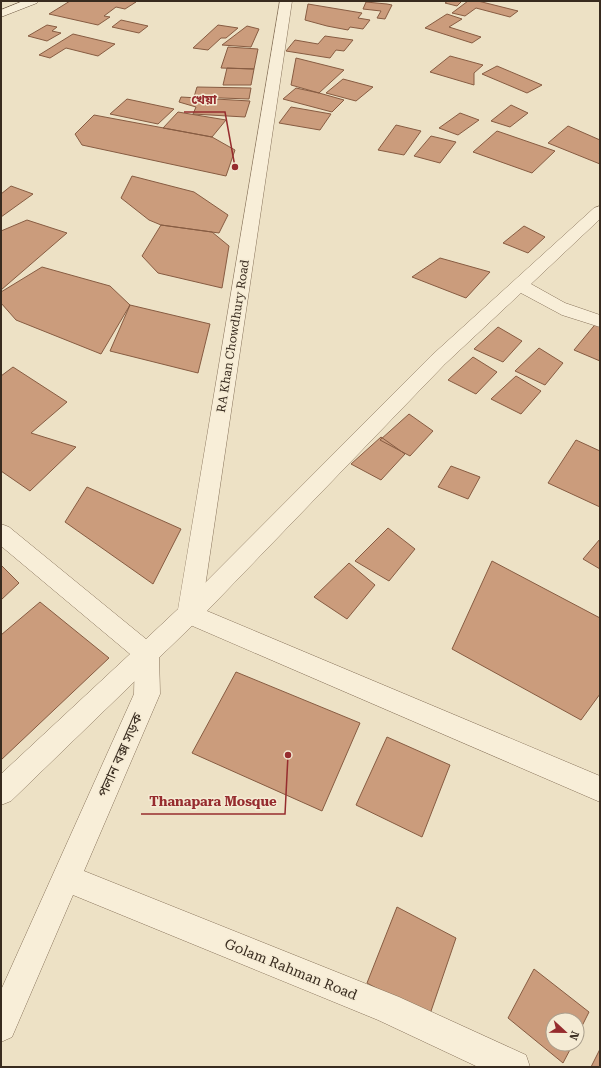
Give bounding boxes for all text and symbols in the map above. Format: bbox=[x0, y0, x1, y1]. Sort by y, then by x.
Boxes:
callout: খেয়া bbox=[184, 87, 225, 112]
text: খেয়া bbox=[191, 92, 217, 107]
street label: RA Khan Chowdhury Road bbox=[214, 258, 252, 413]
street label: পলান বক্স সড়ক bbox=[94, 710, 146, 800]
callout: Thanapara Mosque bbox=[141, 789, 285, 814]
text: Thanapara Mosque bbox=[149, 794, 277, 809]
street label: Golam Rahman Road bbox=[222, 935, 360, 1003]
north arrow bbox=[545, 1012, 585, 1052]
text: N bbox=[566, 1029, 581, 1042]

